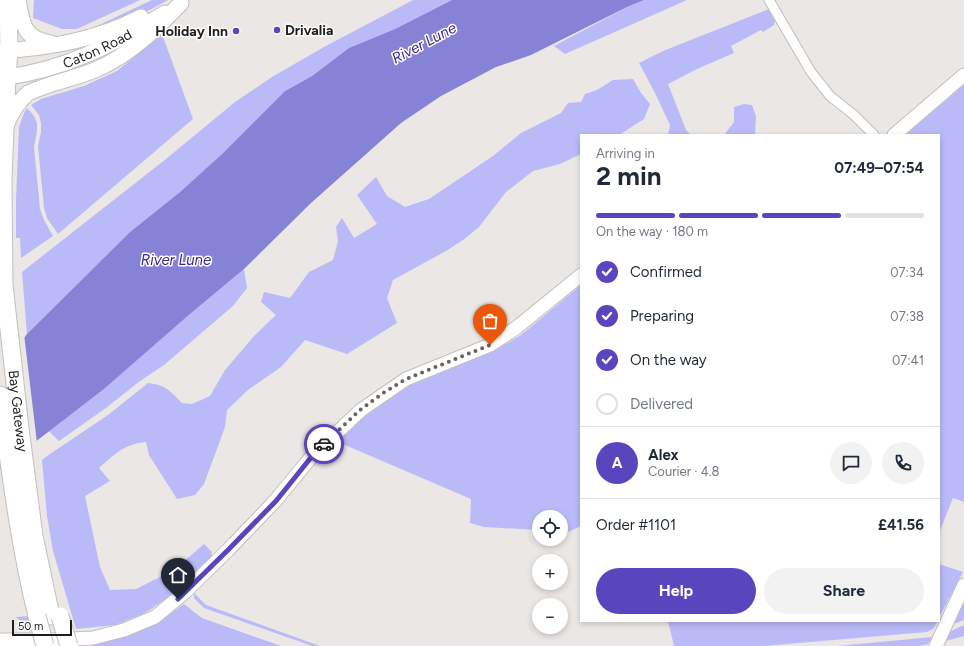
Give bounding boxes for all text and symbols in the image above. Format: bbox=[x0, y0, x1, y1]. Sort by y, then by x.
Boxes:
water label: River Lune bbox=[389, 19, 459, 67]
place label: Drivalia bbox=[285, 22, 333, 39]
place label: Holiday Inn bbox=[155, 23, 228, 40]
marker: Drivalia bbox=[272, 25, 282, 35]
street label: Caton Road bbox=[61, 26, 135, 72]
marker: Holiday Inn bbox=[231, 26, 241, 36]
text: Arriving in bbox=[596, 146, 655, 161]
text: 07:49–07:54 bbox=[834, 159, 924, 177]
text: 2 min bbox=[596, 160, 662, 192]
text: On the way · 180 m bbox=[596, 224, 708, 239]
water label: River Lune bbox=[141, 251, 211, 269]
icon: check bbox=[596, 261, 618, 283]
text: Confirmed bbox=[630, 263, 702, 281]
text: 07:34 bbox=[890, 265, 924, 280]
pin bbox=[473, 304, 507, 345]
icon: check bbox=[596, 305, 618, 327]
text: Preparing bbox=[630, 307, 694, 325]
text: 07:38 bbox=[890, 309, 924, 324]
icon: bag bbox=[479, 310, 501, 332]
icon: check bbox=[596, 349, 618, 371]
text: On the way bbox=[630, 351, 707, 369]
text: 07:41 bbox=[892, 353, 924, 368]
street label: Bay Gateway bbox=[5, 369, 31, 454]
text: Delivered bbox=[630, 395, 693, 413]
courier bbox=[304, 424, 344, 464]
icon: car bbox=[313, 433, 335, 455]
button: chat bbox=[830, 442, 872, 484]
button: phone bbox=[882, 442, 924, 484]
text: Alex bbox=[648, 446, 678, 464]
text: A bbox=[612, 454, 622, 472]
text: Courier · 4.8 bbox=[648, 464, 720, 479]
map controls bbox=[532, 510, 568, 634]
button: locate bbox=[532, 510, 568, 546]
text: Order #1101 bbox=[596, 516, 676, 534]
text: £41.56 bbox=[878, 516, 924, 534]
button: + bbox=[532, 554, 568, 590]
pin bbox=[161, 558, 195, 599]
icon: home bbox=[167, 564, 189, 586]
button: Help bbox=[596, 568, 756, 614]
button: Share bbox=[764, 568, 924, 614]
button: − bbox=[532, 598, 568, 634]
scale bar bbox=[12, 618, 72, 637]
text: 50 m bbox=[18, 620, 43, 633]

